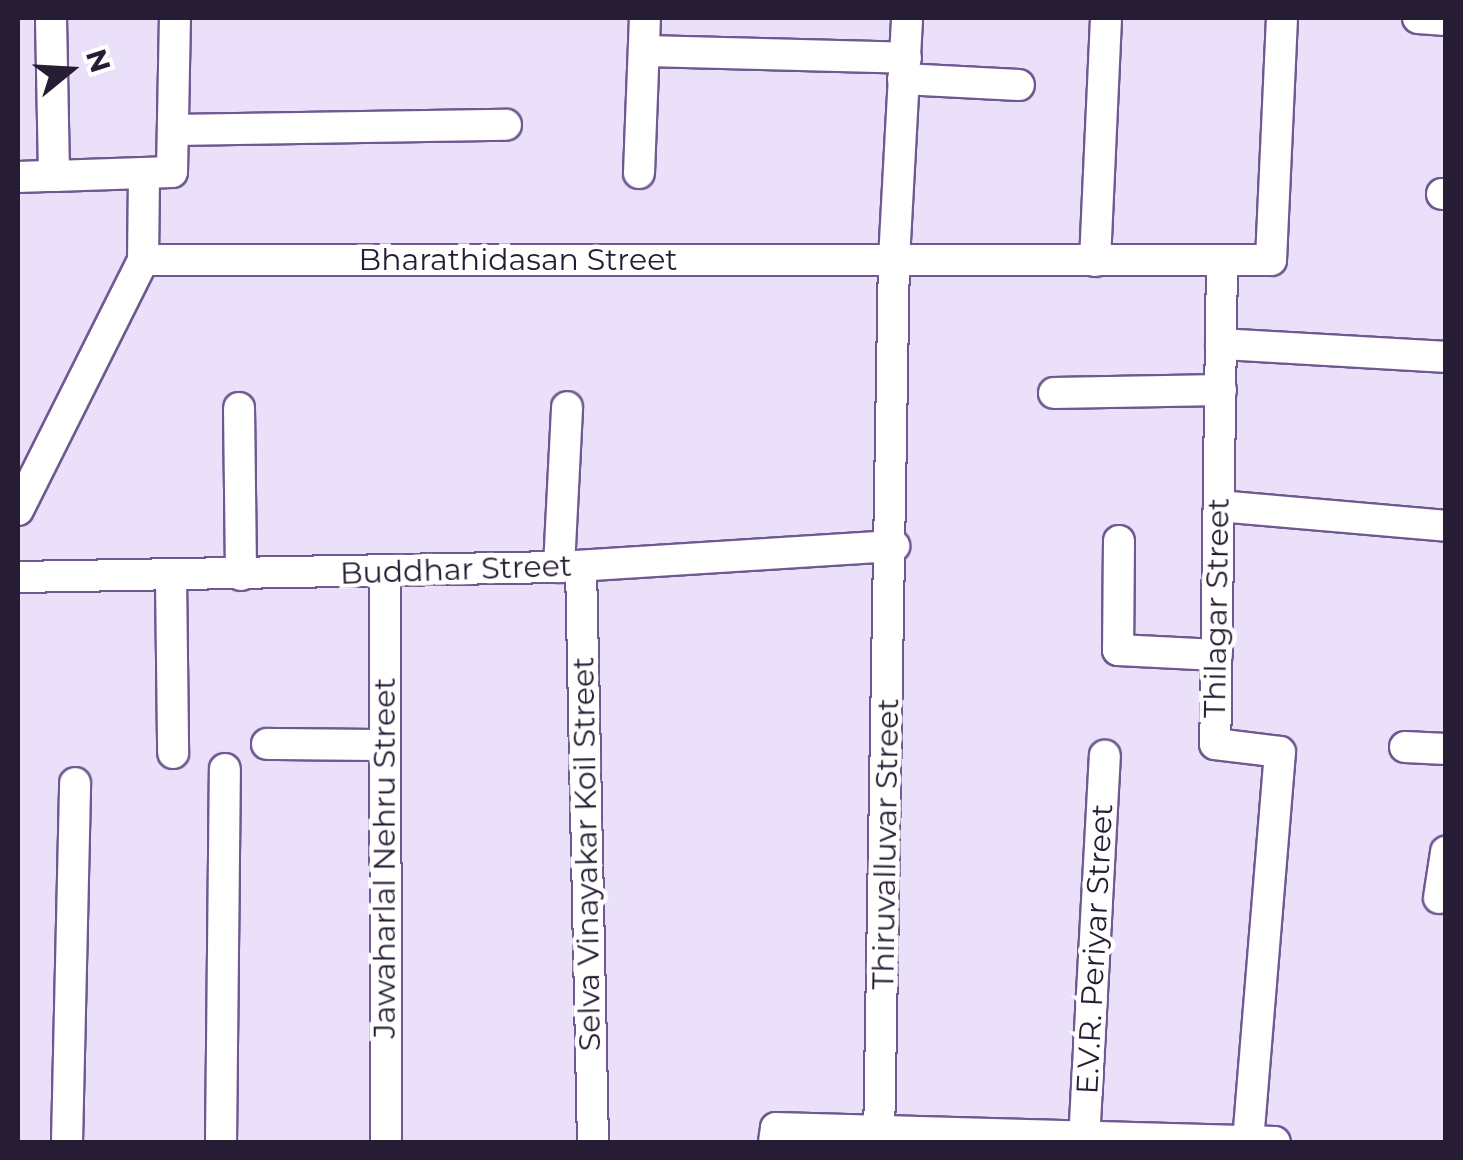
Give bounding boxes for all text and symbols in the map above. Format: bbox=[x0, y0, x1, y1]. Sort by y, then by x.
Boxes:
north arrow bbox=[20, 20, 120, 120]
text: N bbox=[79, 45, 118, 77]
street label: Bharathidasan Street bbox=[359, 242, 677, 278]
street label: Thilagar Street bbox=[1197, 498, 1237, 718]
street label: Buddhar Street bbox=[339, 548, 573, 592]
street label: Selva Vinayakar Koil Street bbox=[566, 656, 608, 1052]
street label: Jawaharlal Nehru Street bbox=[367, 678, 403, 1038]
street label: Thiruvalluvar Street bbox=[865, 698, 907, 990]
street label: E.V.R. Periyar Street bbox=[1069, 803, 1121, 1095]

